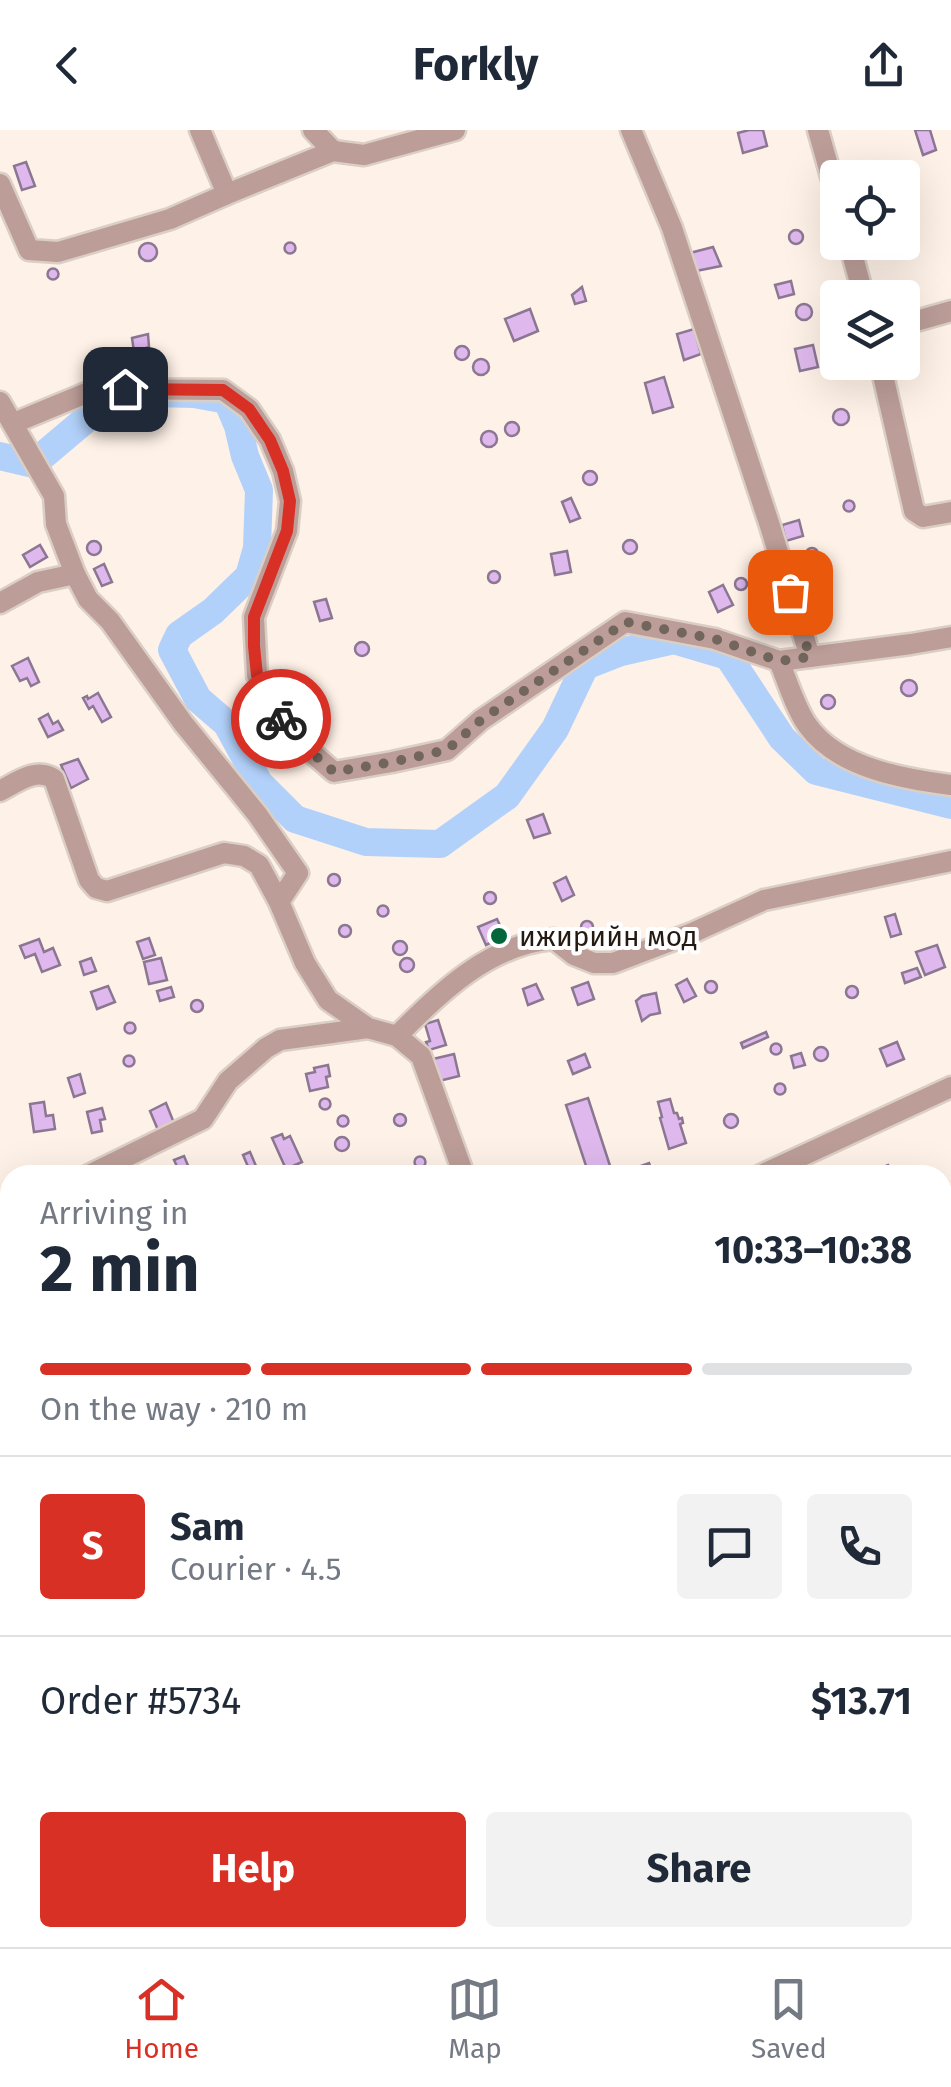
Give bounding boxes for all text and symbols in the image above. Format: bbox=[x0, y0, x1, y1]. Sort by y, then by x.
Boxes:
icon: back bbox=[40, 38, 95, 93]
text: Forkly bbox=[413, 38, 538, 92]
icon: share bbox=[856, 38, 911, 93]
map controls bbox=[820, 160, 920, 380]
button: locate bbox=[820, 160, 920, 260]
button: layers bbox=[820, 280, 920, 380]
pin bbox=[83, 347, 168, 432]
icon: home bbox=[98, 362, 153, 417]
pin bbox=[748, 550, 833, 635]
icon: bag bbox=[763, 565, 818, 620]
courier bbox=[231, 669, 331, 769]
icon: bike bbox=[254, 692, 309, 747]
place label: ижирийн мод bbox=[519, 920, 697, 953]
marker: ижирийн мод bbox=[488, 925, 510, 947]
text: Arriving in bbox=[40, 1194, 188, 1232]
text: 10:33–10:38 bbox=[714, 1227, 912, 1273]
text: 2 min bbox=[40, 1230, 200, 1308]
text: On the way · 210 m bbox=[40, 1390, 308, 1428]
button: chat bbox=[677, 1494, 782, 1599]
button: phone bbox=[807, 1494, 912, 1599]
text: Sam bbox=[170, 1504, 245, 1550]
text: S bbox=[82, 1523, 103, 1569]
text: Courier · 4.5 bbox=[170, 1550, 341, 1588]
text: Order #5734 bbox=[40, 1678, 241, 1724]
text: $13.71 bbox=[811, 1678, 912, 1724]
button: Help bbox=[40, 1812, 466, 1927]
button: Share bbox=[486, 1812, 912, 1927]
tab: Home bbox=[124, 1972, 199, 2065]
tab: Map bbox=[447, 1972, 502, 2065]
tab: Saved bbox=[751, 1972, 827, 2065]

